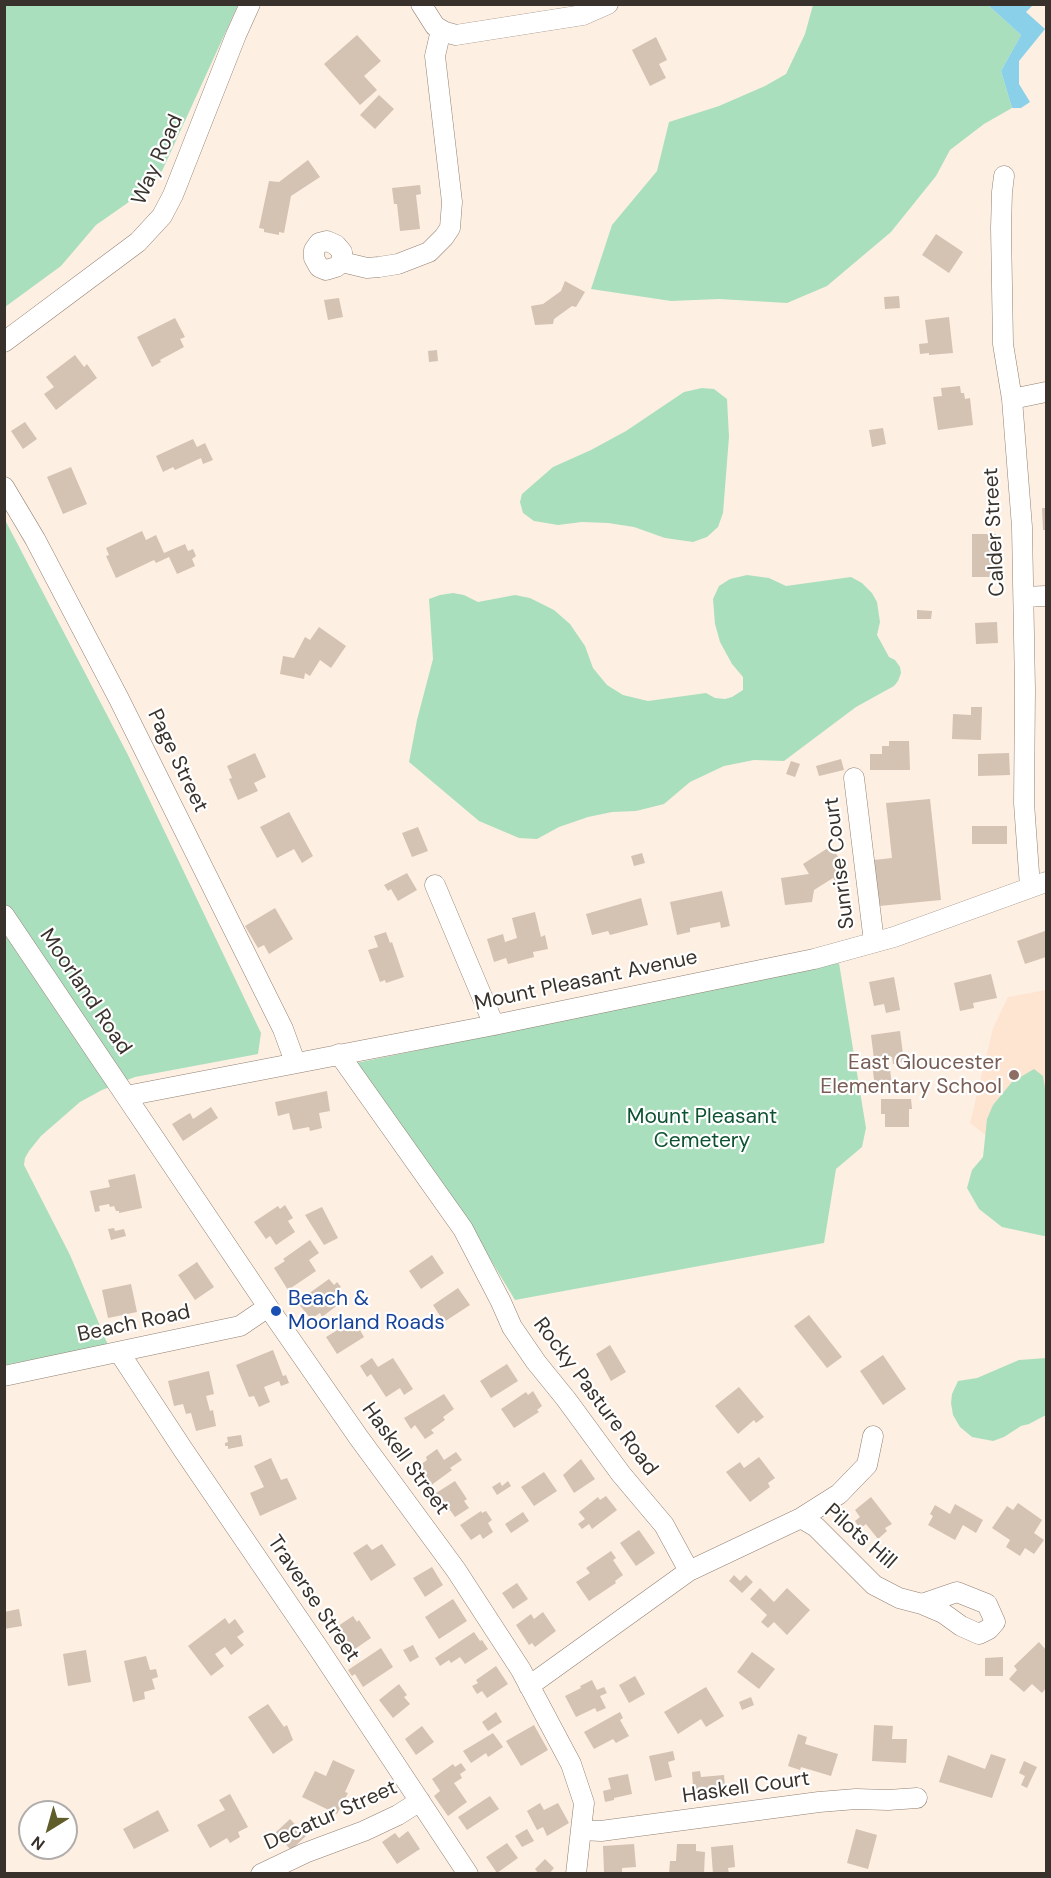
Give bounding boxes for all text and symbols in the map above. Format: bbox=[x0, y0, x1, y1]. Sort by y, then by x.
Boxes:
street label: Way Road bbox=[127, 111, 189, 209]
street label: Calder Street bbox=[979, 467, 1011, 597]
street label: Page Street bbox=[141, 705, 213, 817]
street label: Sunrise Court bbox=[819, 796, 861, 930]
street label: Moorland Road bbox=[34, 924, 136, 1060]
street label: Mount Pleasant Avenue bbox=[472, 945, 700, 1017]
place label: East Gloucester Elementary School bbox=[820, 1050, 1002, 1100]
marker: East Gloucester Elementary School bbox=[1007, 1068, 1021, 1082]
park label: Mount Pleasant Cemetery bbox=[627, 1104, 777, 1154]
place label: Beach & Moorland Roads bbox=[288, 1286, 445, 1336]
street label: Beach Road bbox=[75, 1300, 193, 1348]
marker: Beach & Moorland Roads bbox=[269, 1304, 283, 1318]
street label: Rocky Pasture Road bbox=[527, 1313, 663, 1481]
street label: Haskell Street bbox=[356, 1398, 454, 1520]
street label: Pilots Hill bbox=[819, 1499, 901, 1575]
street label: Traverse Street bbox=[261, 1531, 365, 1667]
street label: Haskell Court bbox=[681, 1767, 811, 1809]
street label: Decatur Street bbox=[261, 1775, 401, 1857]
north arrow bbox=[18, 1800, 78, 1860]
text: N bbox=[27, 1831, 49, 1855]

